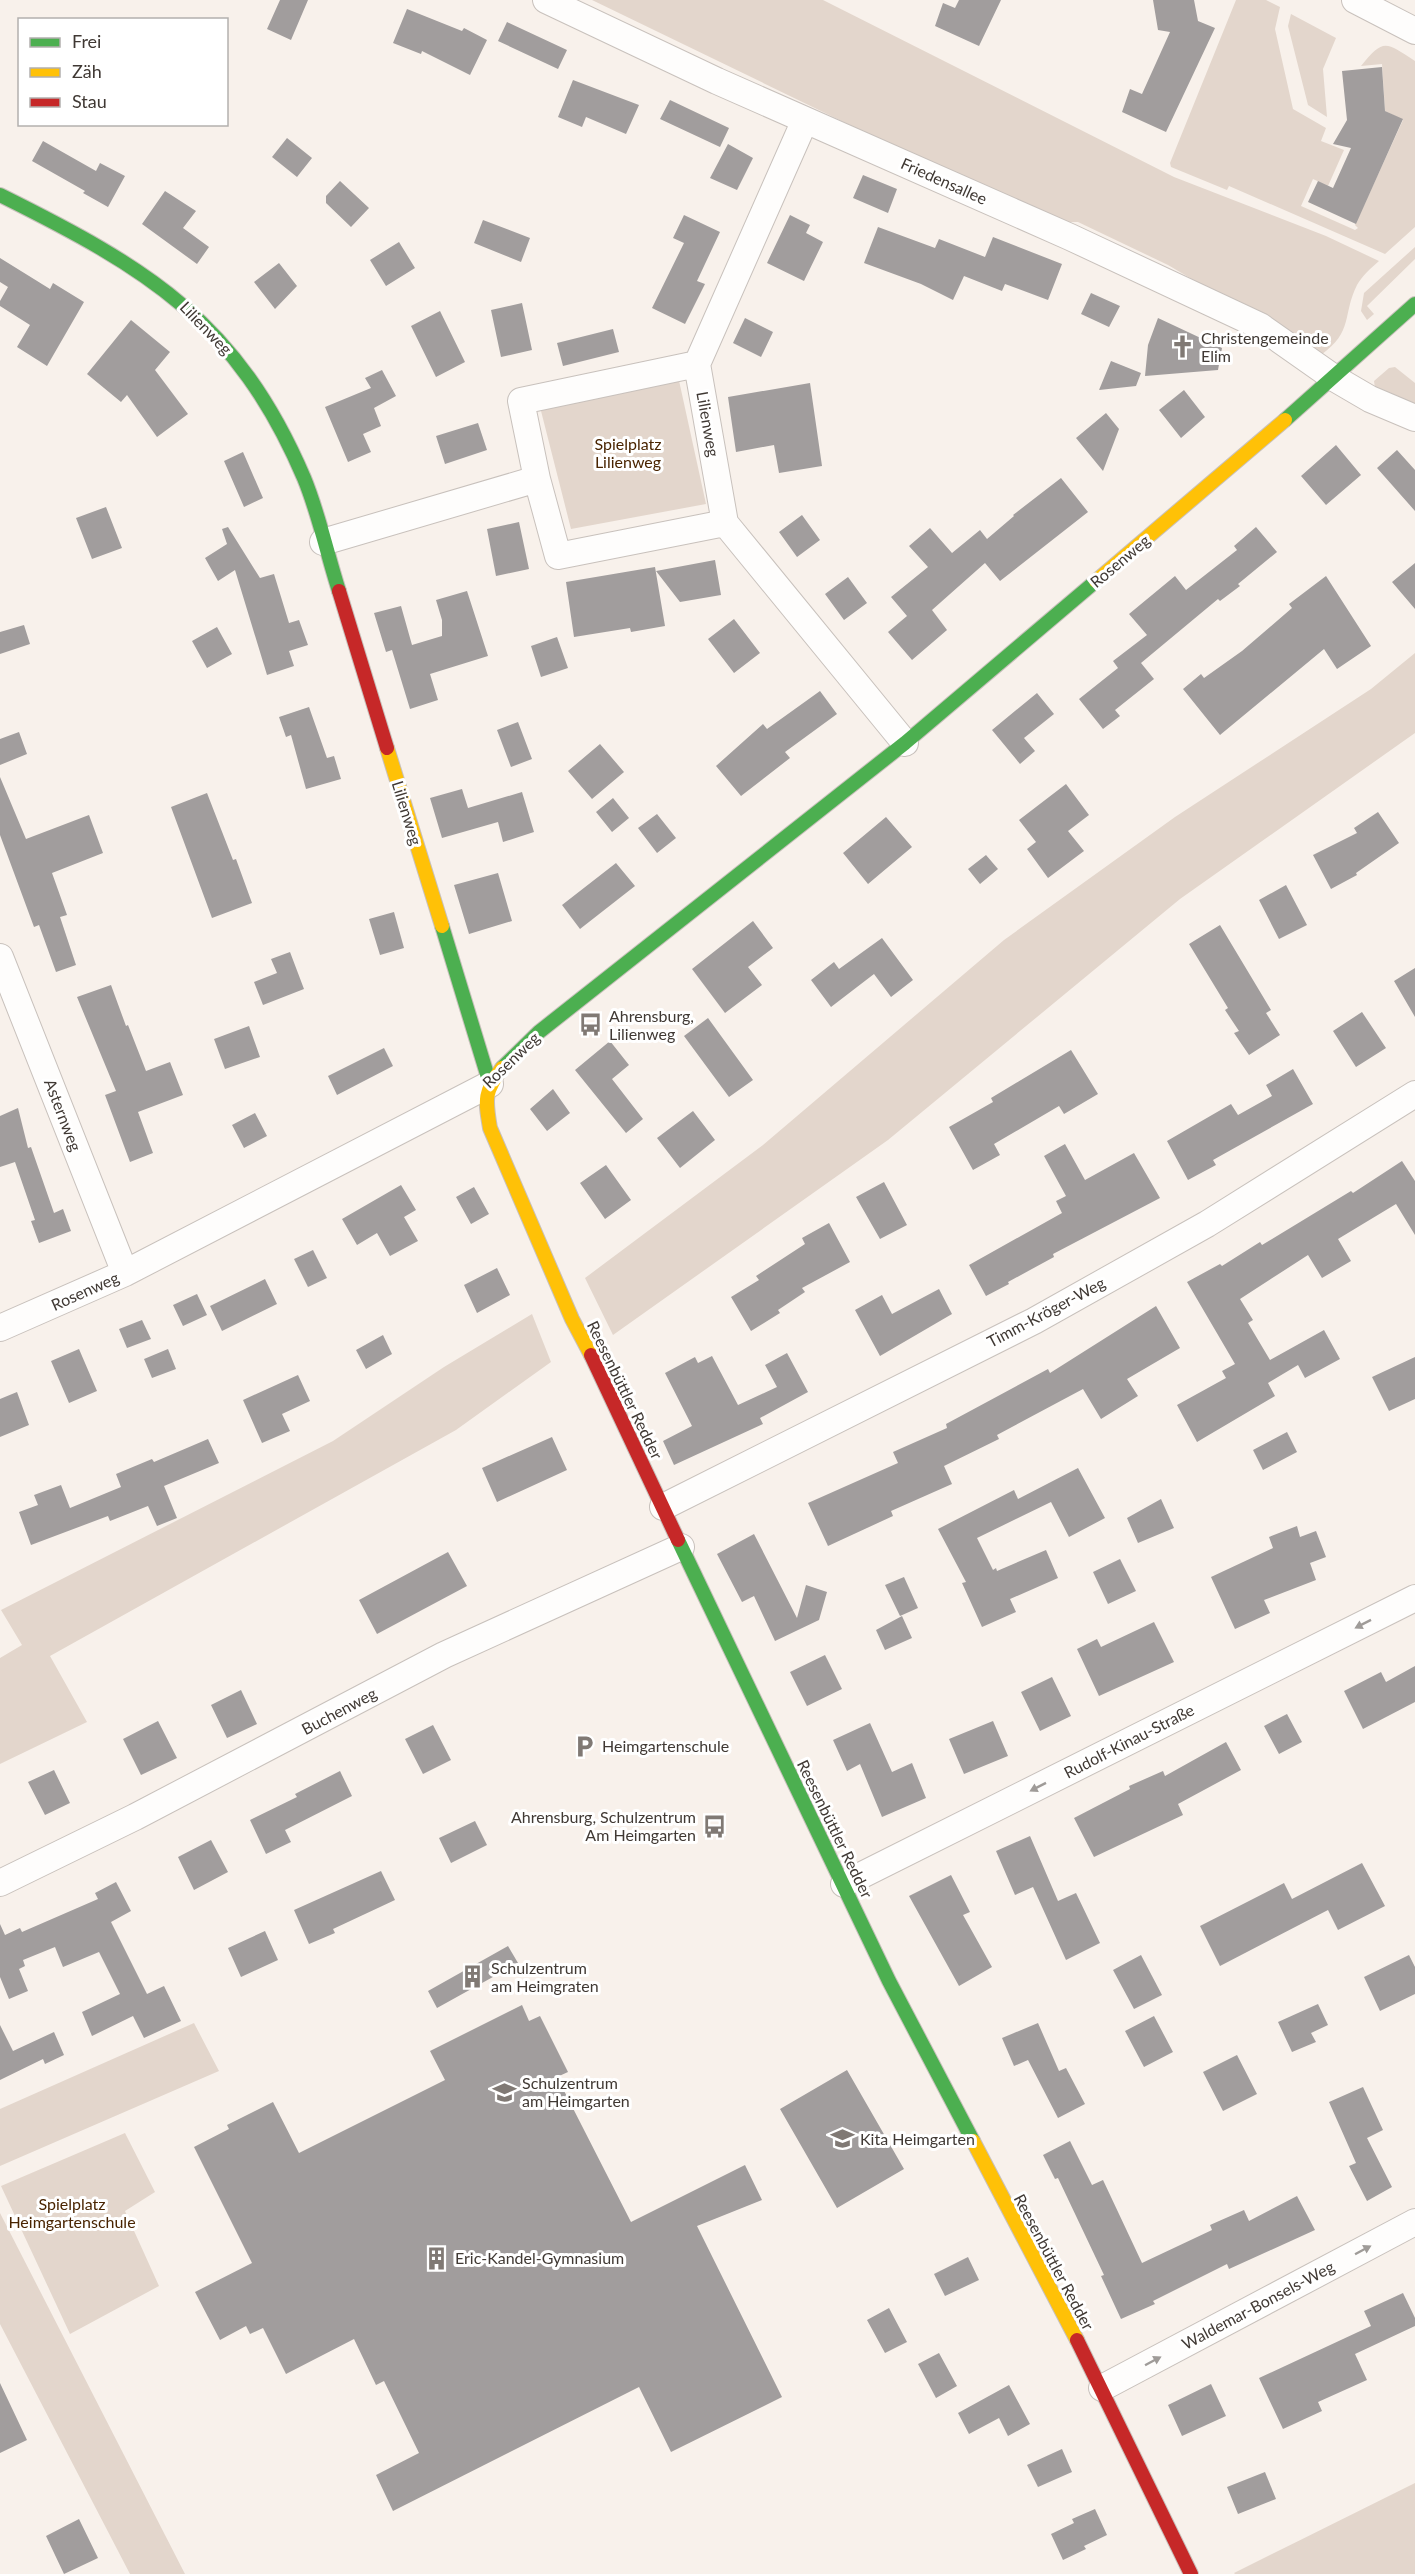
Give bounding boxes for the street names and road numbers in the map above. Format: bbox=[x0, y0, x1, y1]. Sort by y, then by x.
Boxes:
street label: Friedensallee bbox=[898, 153, 990, 208]
street label: Lilienweg bbox=[177, 297, 236, 358]
street label: Lilienweg bbox=[693, 390, 724, 458]
street label: Rosenweg bbox=[1086, 530, 1153, 591]
street label: Lilienweg bbox=[389, 778, 426, 847]
street label: Rosenweg bbox=[478, 1028, 543, 1092]
street label: Asternweg bbox=[41, 1076, 86, 1154]
street label: Rosenweg bbox=[48, 1267, 122, 1314]
street label: Timm-Kröger-Weg bbox=[984, 1272, 1108, 1351]
street label: Reesenbüttler Redder bbox=[584, 1318, 667, 1462]
street label: Buchenweg bbox=[298, 1683, 380, 1738]
street label: Rudolf-Kinau-Straße bbox=[1061, 1700, 1197, 1782]
street label: Reesenbüttler Redder bbox=[794, 1757, 877, 1901]
street label: Reesenbüttler Redder bbox=[1010, 2190, 1098, 2333]
street label: Waldemar-Bonsels-Weg bbox=[1178, 2256, 1337, 2353]

